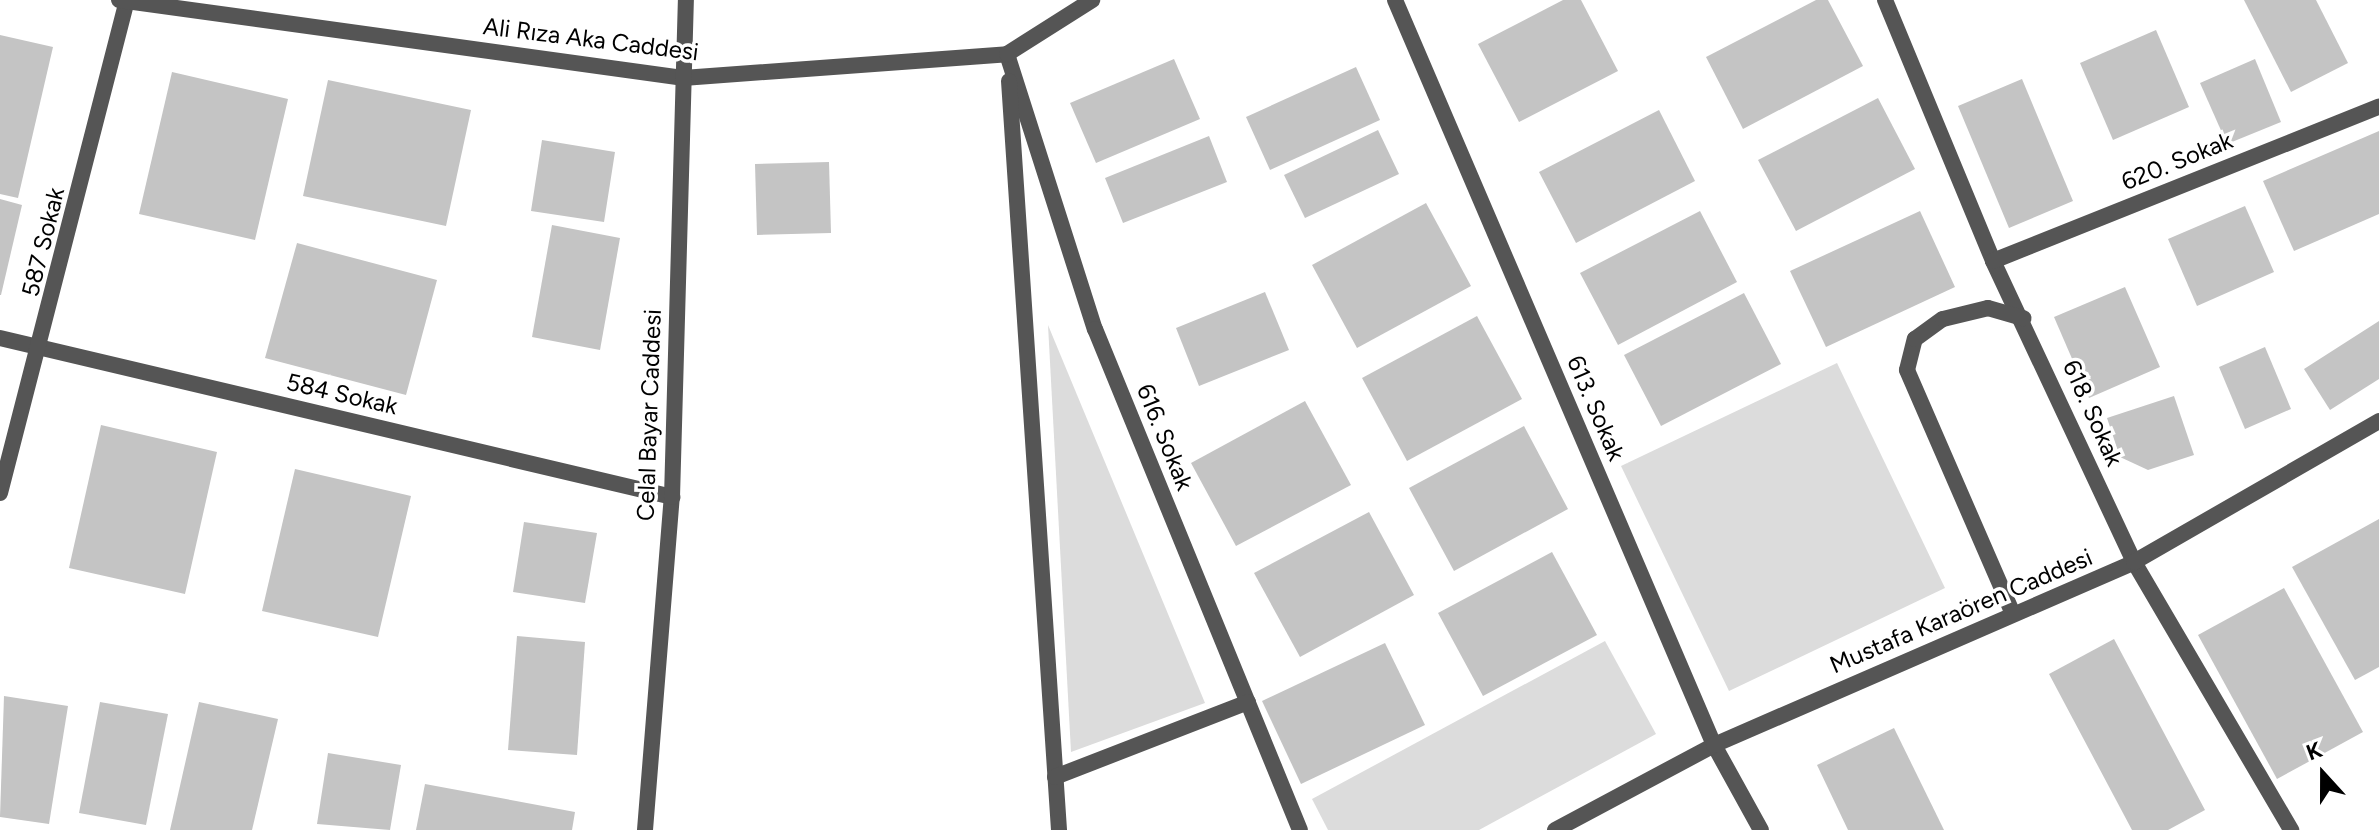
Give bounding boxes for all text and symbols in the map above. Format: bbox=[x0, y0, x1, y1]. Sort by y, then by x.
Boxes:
street label: Ali Rıza Aka Caddesi bbox=[482, 11, 700, 67]
street label: 620. Sokak bbox=[2117, 126, 2237, 196]
street label: 587 Sokak bbox=[16, 185, 70, 299]
street label: Celal Bayar Caddesi bbox=[631, 309, 667, 521]
street label: 613. Sokak bbox=[1561, 351, 1631, 465]
street label: 618. Sokak bbox=[2057, 355, 2129, 471]
street label: 584 Sokak bbox=[284, 367, 400, 421]
street label: 616. Sokak bbox=[1131, 380, 1199, 494]
street label: Mustafa Karaören Caddesi bbox=[1826, 543, 2096, 679]
north arrow bbox=[2283, 734, 2363, 814]
text: K bbox=[2303, 736, 2326, 766]

